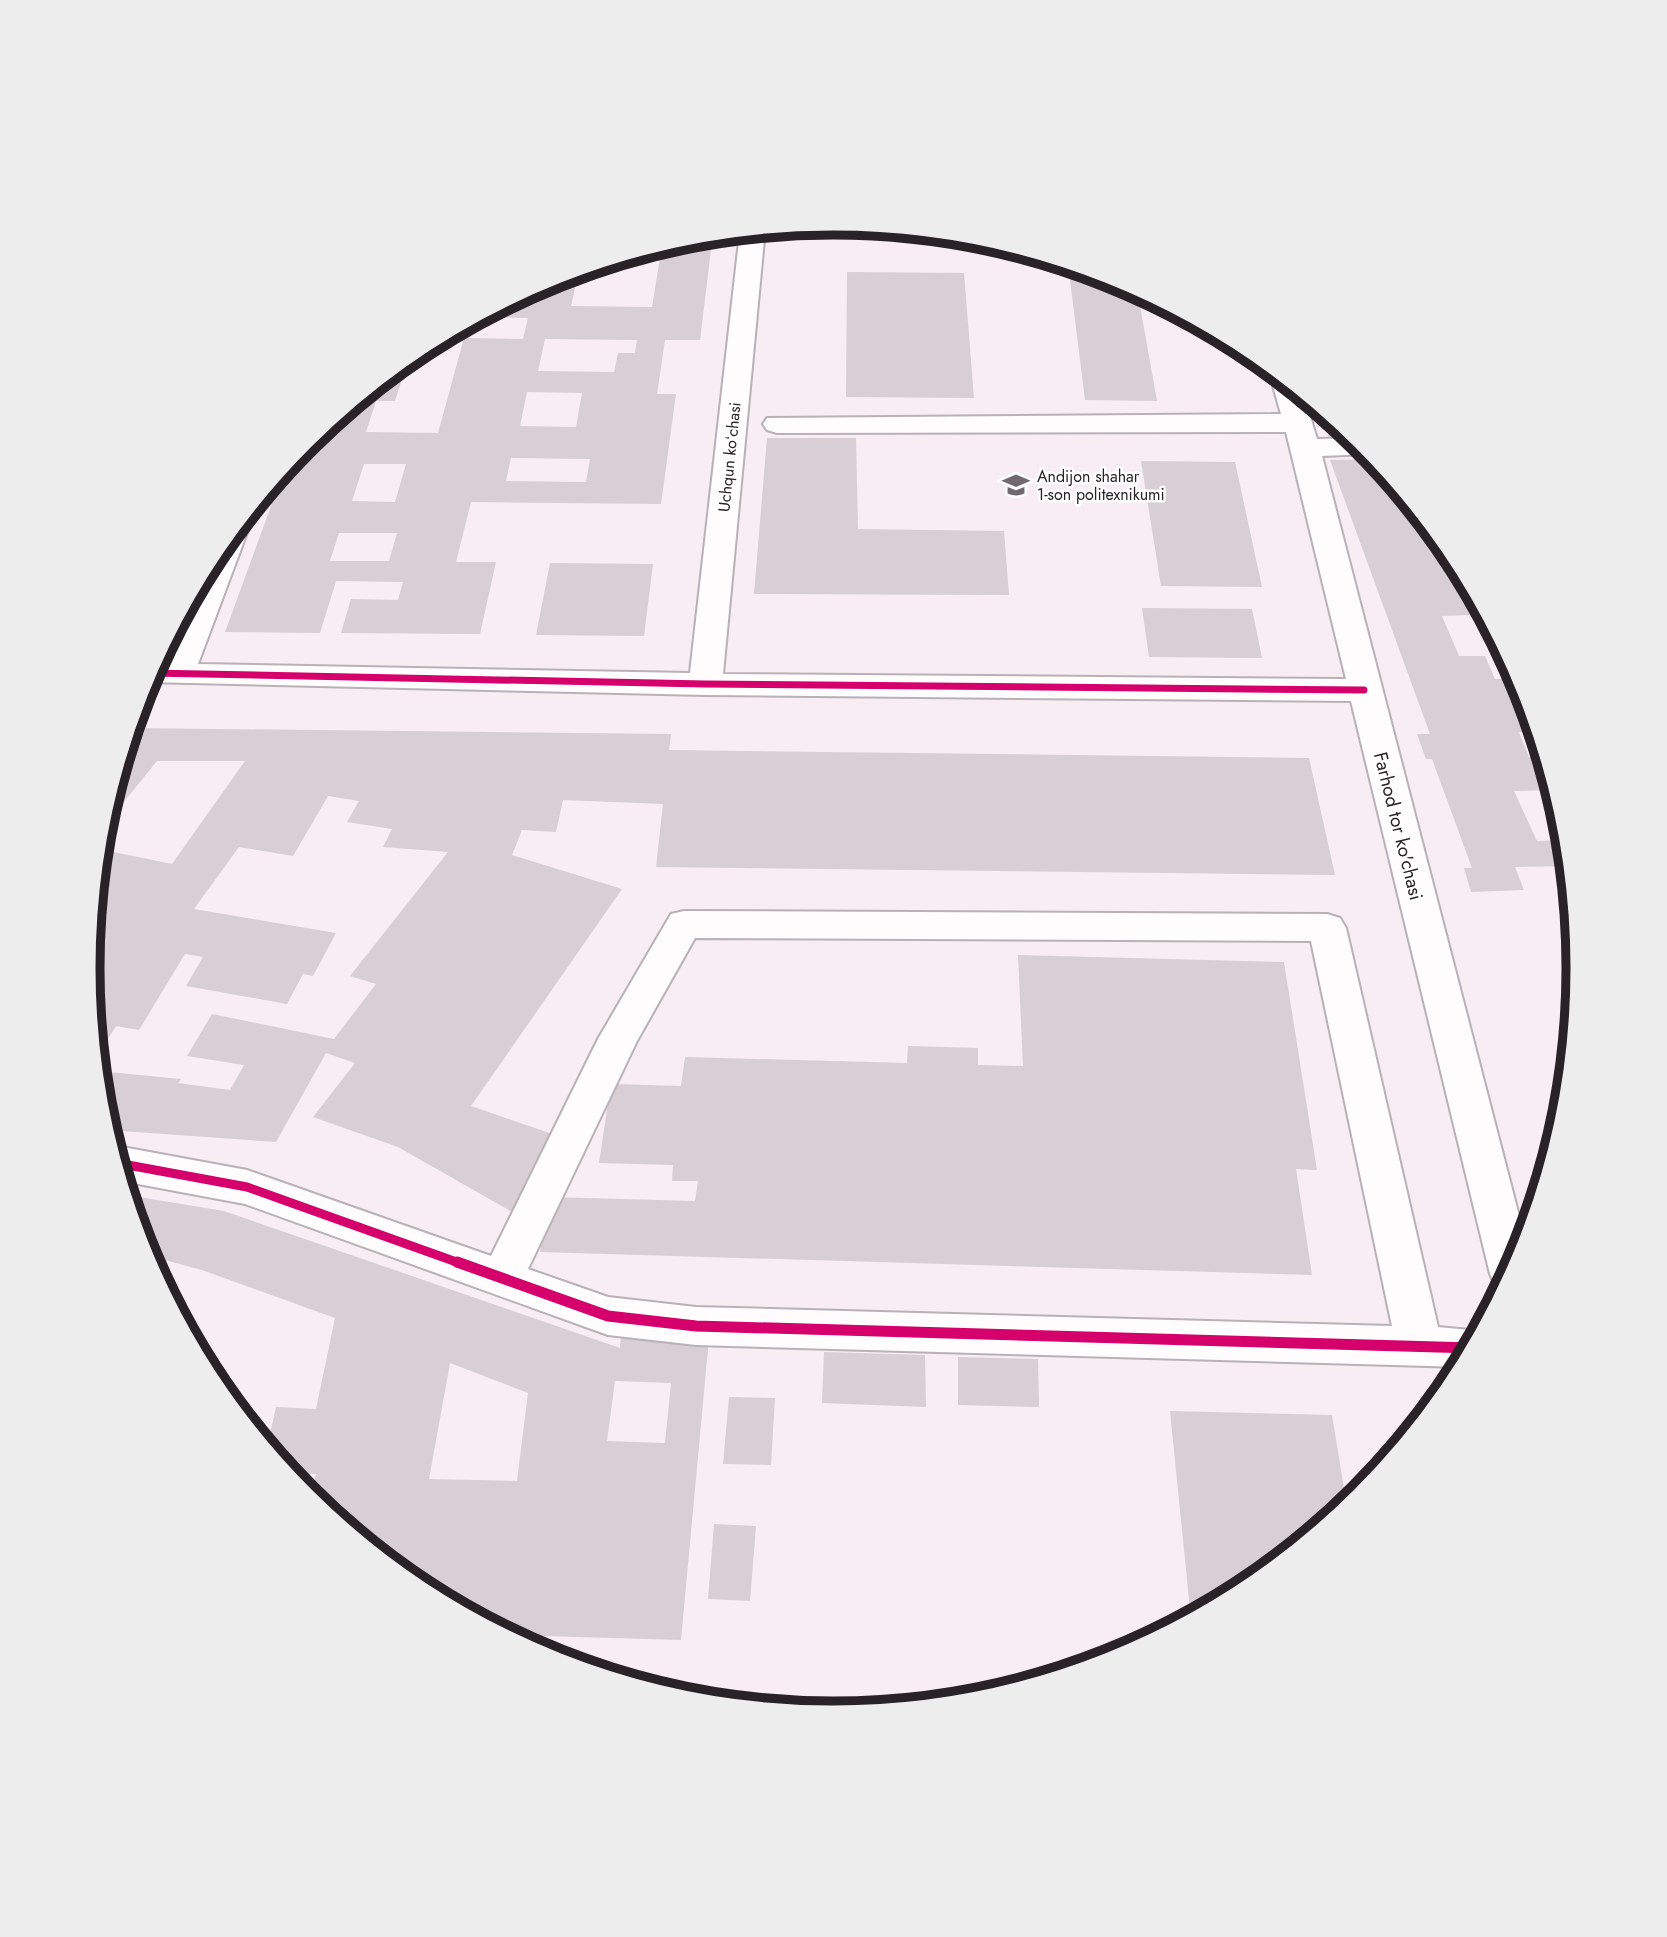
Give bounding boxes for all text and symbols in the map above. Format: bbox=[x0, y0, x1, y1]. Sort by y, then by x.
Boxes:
street label: Uchqun koʻchasi bbox=[712, 401, 747, 513]
place label: Andijon shahar 1-son politexnikumi bbox=[1037, 465, 1165, 506]
school or university icon: Andijon shahar 1-son politexnikumi bbox=[1001, 470, 1031, 500]
street label: Farhod tor ko'chasi bbox=[1367, 749, 1430, 903]

